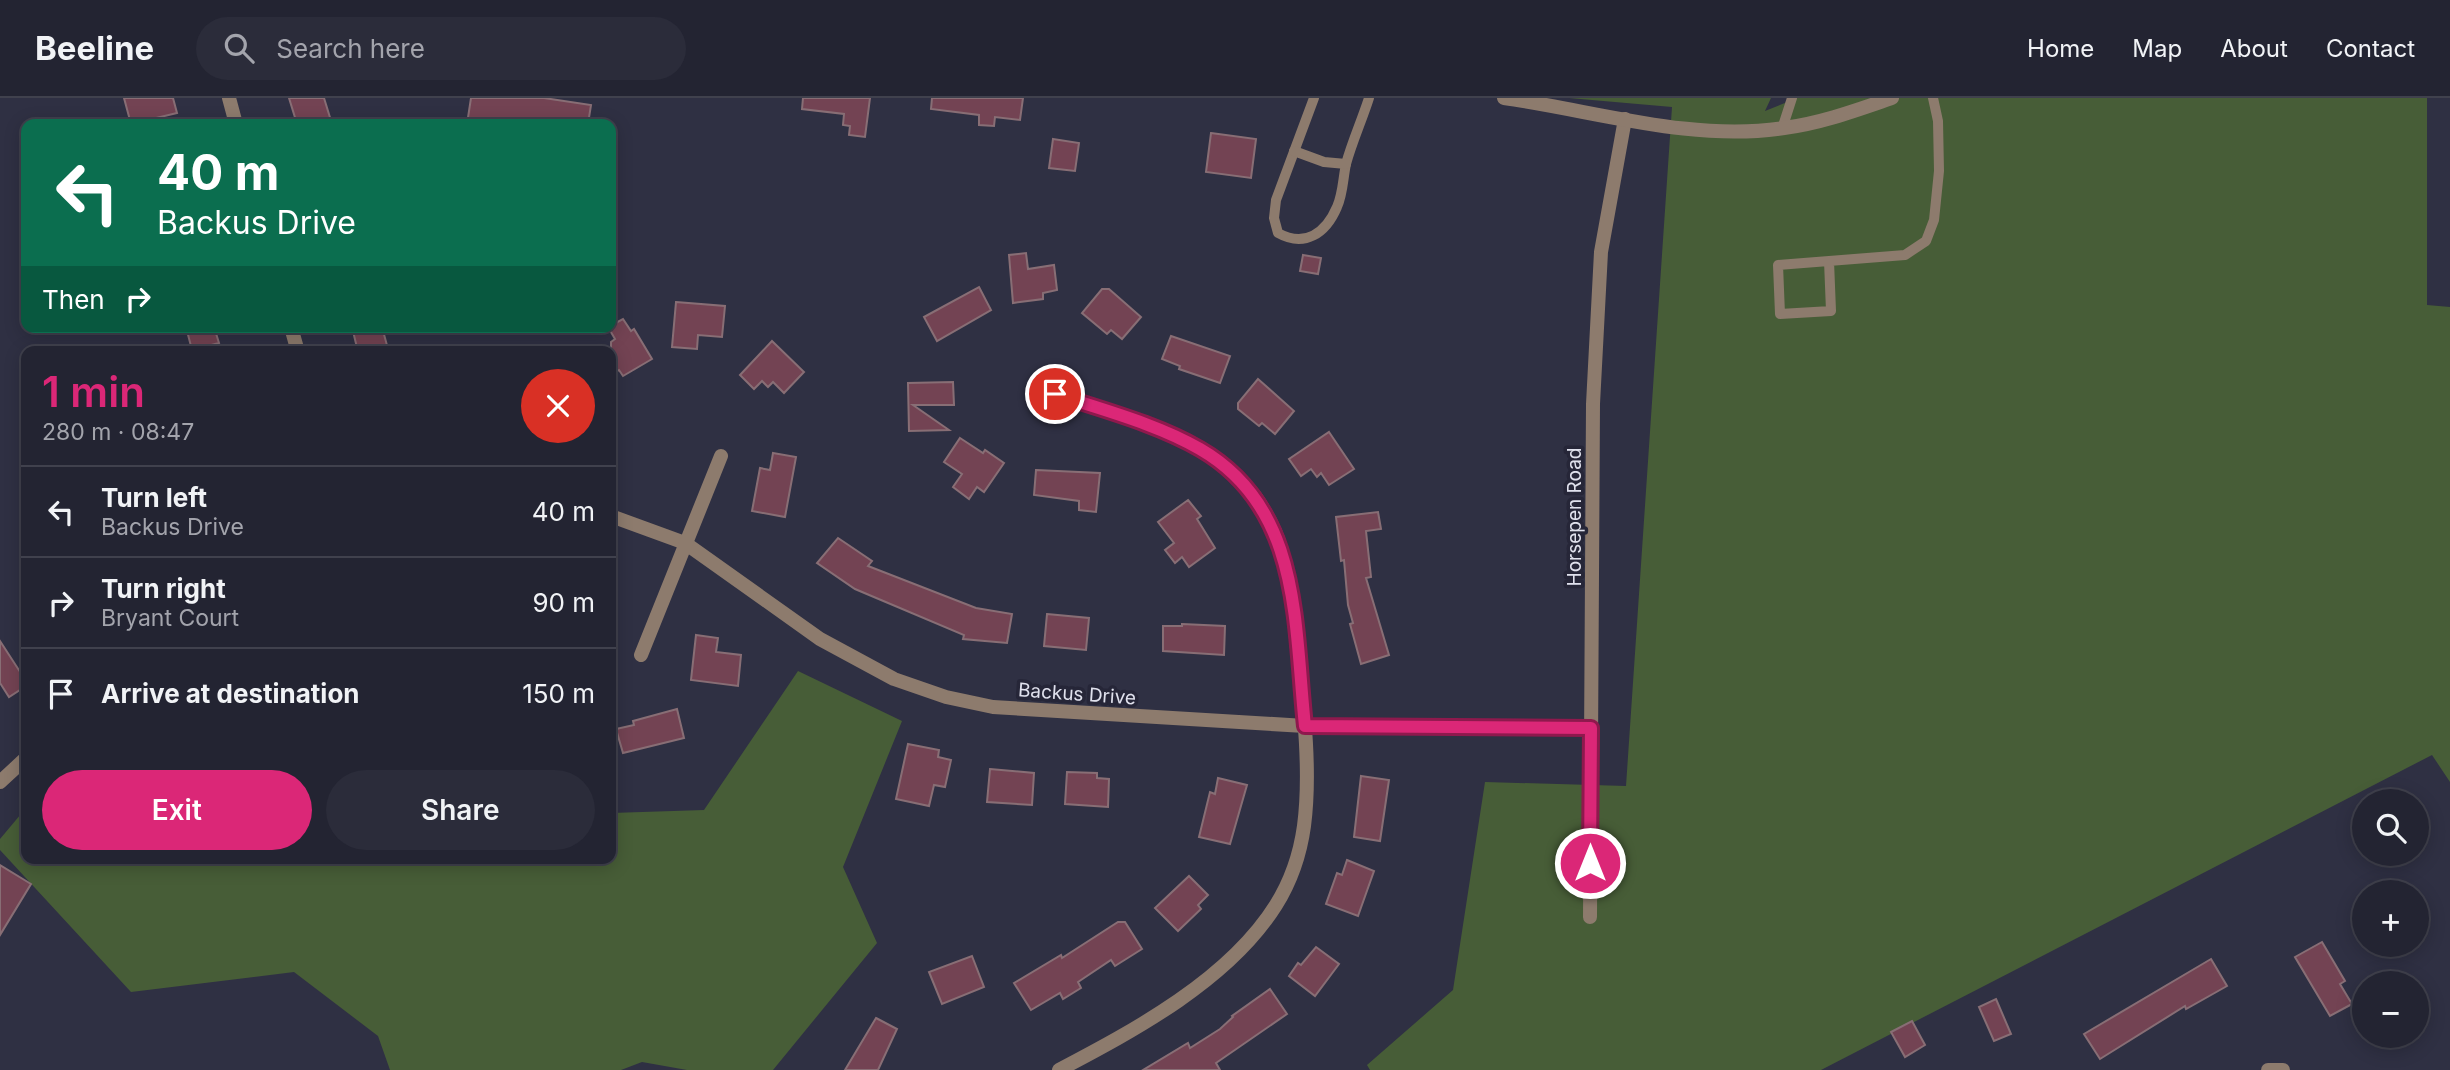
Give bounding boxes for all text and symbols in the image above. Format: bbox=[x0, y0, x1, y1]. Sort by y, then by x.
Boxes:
search box bbox=[196, 17, 686, 80]
text: Beeline bbox=[35, 28, 154, 68]
icon: search bbox=[220, 29, 258, 67]
text: Search here bbox=[276, 33, 425, 64]
text: Home bbox=[2027, 34, 2094, 63]
text: Map bbox=[2132, 34, 2182, 63]
text: About bbox=[2220, 34, 2288, 63]
text: Contact bbox=[2326, 34, 2415, 63]
text: 40 m bbox=[157, 143, 280, 202]
icon: left bbox=[42, 147, 133, 238]
text: Backus Drive bbox=[157, 203, 356, 242]
icon: right bbox=[119, 280, 157, 318]
text: Then bbox=[42, 284, 105, 315]
pin bbox=[1025, 364, 1085, 424]
text: 1 min bbox=[42, 366, 145, 417]
button: close bbox=[521, 369, 595, 443]
icon: arrive bbox=[1036, 375, 1074, 413]
text: 280 m · 08:47 bbox=[42, 418, 194, 446]
street label: Horsepen Road bbox=[1563, 448, 1586, 586]
text: Turn left bbox=[101, 482, 207, 513]
icon: left bbox=[42, 493, 80, 531]
text: 40 m bbox=[532, 496, 595, 527]
text: Backus Drive bbox=[101, 513, 244, 541]
text: Turn right bbox=[101, 573, 226, 604]
icon: right bbox=[42, 584, 80, 622]
text: 90 m bbox=[532, 587, 595, 618]
text: Bryant Court bbox=[101, 604, 239, 632]
icon: arrive bbox=[42, 675, 80, 713]
text: Arrive at destination bbox=[101, 678, 360, 709]
text: 150 m bbox=[522, 678, 595, 709]
street label: Backus Drive bbox=[1017, 678, 1137, 710]
button: Exit bbox=[42, 770, 312, 850]
button: Share bbox=[326, 770, 595, 850]
map controls bbox=[2352, 789, 2429, 1048]
button: search bbox=[2352, 789, 2429, 866]
position arrow bbox=[1553, 826, 1627, 900]
button: + bbox=[2352, 880, 2429, 957]
button: − bbox=[2352, 971, 2429, 1048]

